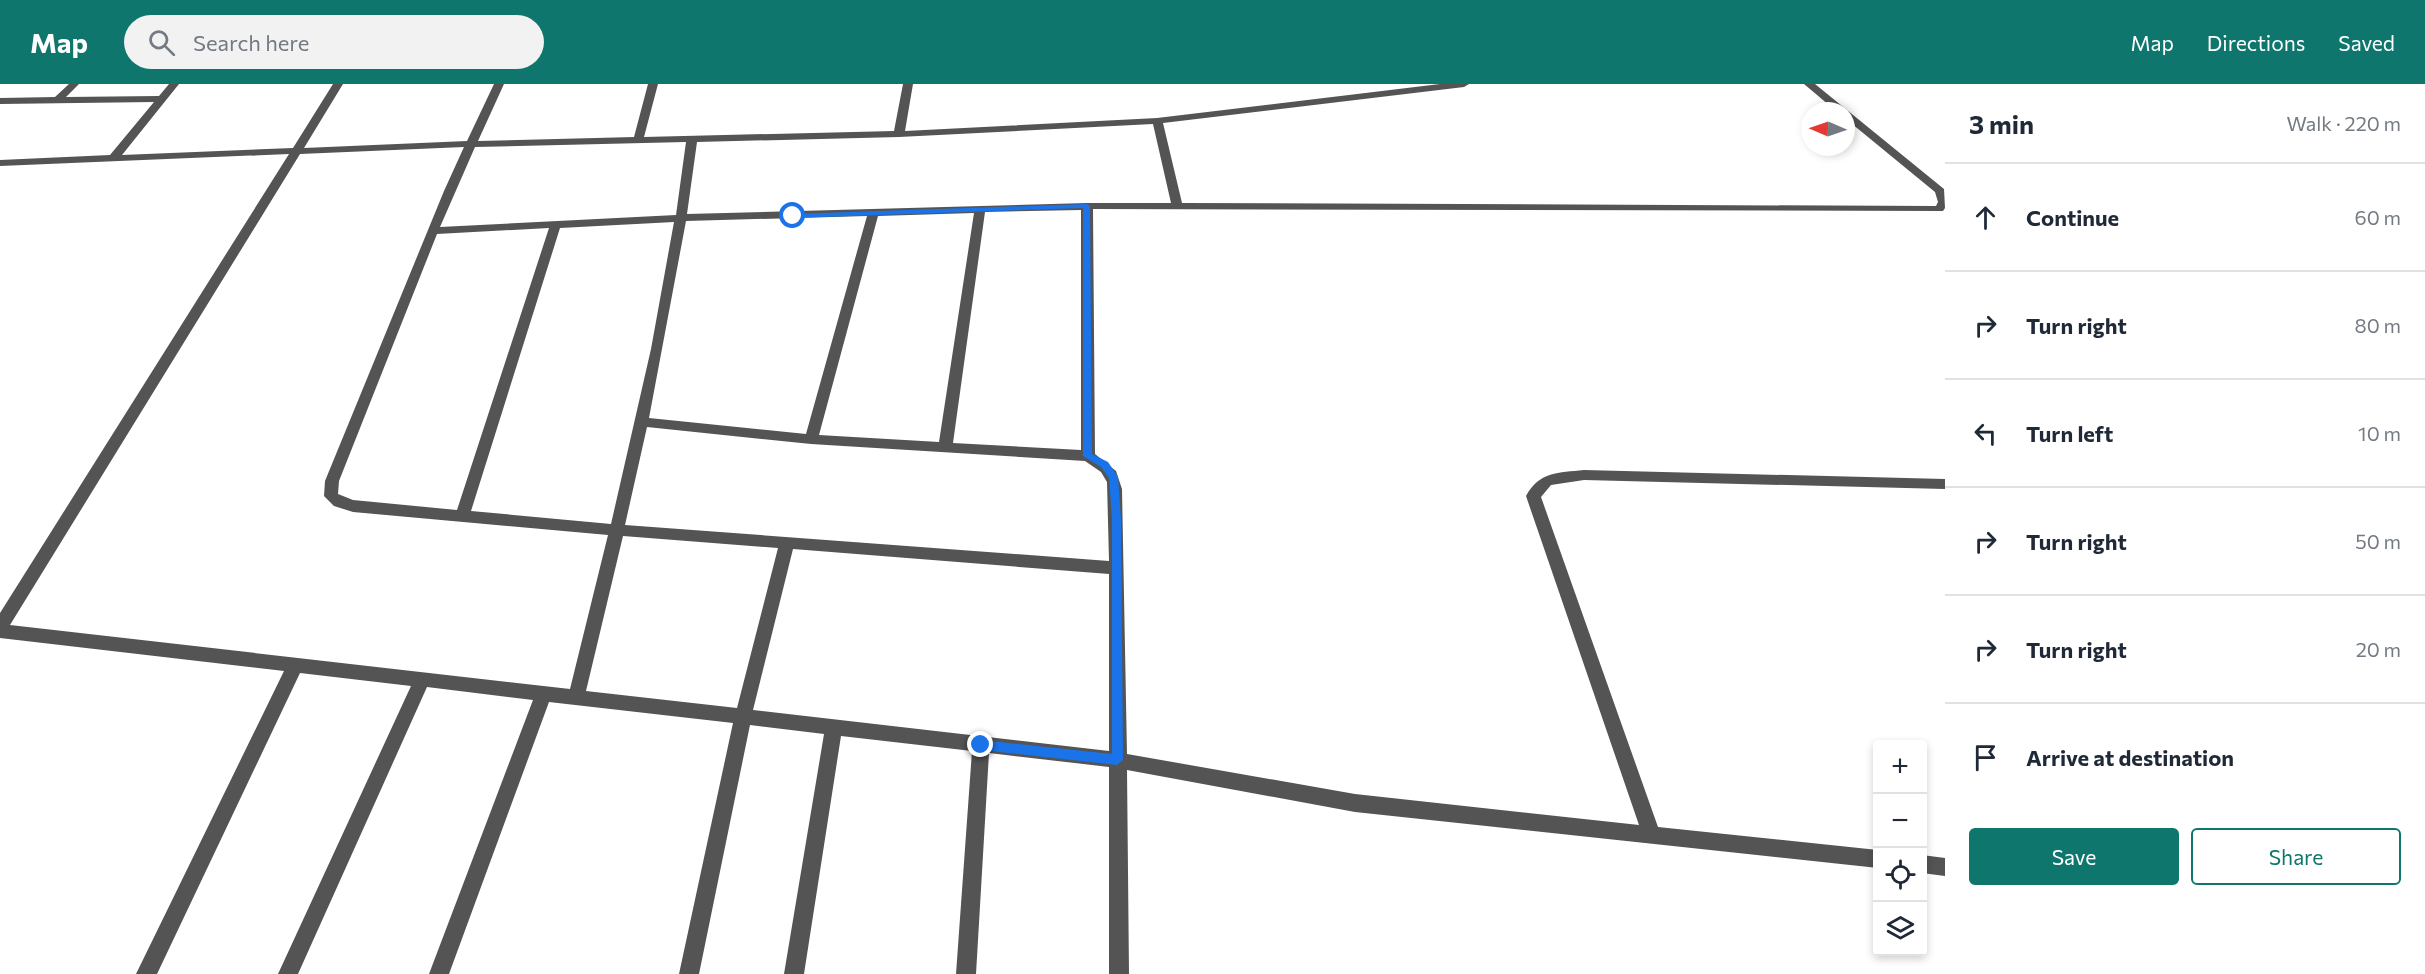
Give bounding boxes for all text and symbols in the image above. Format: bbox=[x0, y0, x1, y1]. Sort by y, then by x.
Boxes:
search box bbox=[124, 15, 544, 69]
text: Map bbox=[30, 25, 88, 59]
icon: search bbox=[145, 26, 178, 59]
text: Search here bbox=[193, 29, 309, 56]
text: Map bbox=[2131, 30, 2174, 55]
text: Directions bbox=[2207, 30, 2305, 55]
text: Saved bbox=[2338, 30, 2395, 55]
north arrow bbox=[1801, 102, 1855, 156]
text: 3 min bbox=[1969, 108, 2034, 139]
text: Walk · 220 m bbox=[2286, 111, 2401, 135]
icon: ahead bbox=[1969, 201, 2002, 234]
route start bbox=[779, 202, 805, 228]
text: Continue bbox=[2026, 204, 2119, 231]
text: 60 m bbox=[2355, 205, 2401, 229]
icon: right bbox=[1969, 309, 2002, 342]
text: Turn right bbox=[2026, 312, 2127, 339]
text: 80 m bbox=[2355, 313, 2401, 337]
icon: left bbox=[1969, 417, 2002, 450]
text: Turn left bbox=[2026, 420, 2113, 447]
text: 10 m bbox=[2358, 421, 2401, 445]
icon: right bbox=[1969, 525, 2002, 558]
text: Turn right bbox=[2026, 528, 2127, 555]
text: 50 m bbox=[2355, 529, 2401, 553]
icon: right bbox=[1969, 633, 2002, 666]
text: Turn right bbox=[2026, 636, 2127, 663]
text: 20 m bbox=[2356, 637, 2401, 661]
route end bbox=[967, 731, 993, 757]
map controls bbox=[1873, 740, 1927, 956]
button: + bbox=[1873, 740, 1927, 794]
icon: arrive bbox=[1969, 741, 2002, 774]
text: Arrive at destination bbox=[2026, 744, 2234, 771]
button: − bbox=[1873, 794, 1927, 848]
button: Save bbox=[1969, 828, 2179, 885]
button: Share bbox=[2191, 828, 2401, 885]
button: locate bbox=[1873, 848, 1927, 902]
button: layers bbox=[1873, 902, 1927, 956]

